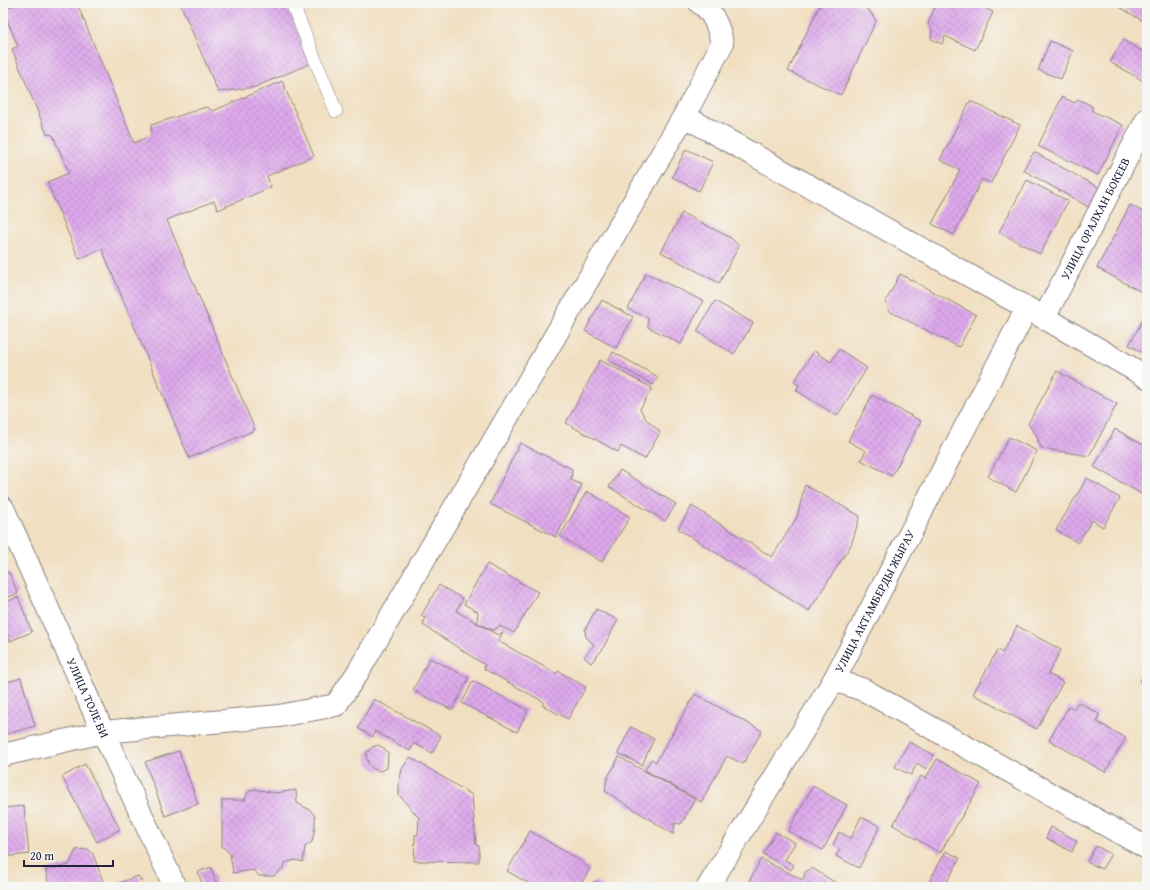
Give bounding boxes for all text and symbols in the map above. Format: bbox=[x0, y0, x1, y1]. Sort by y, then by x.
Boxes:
street label: УЛИЦА ОРАЛХАН БОКЕЕВ bbox=[1056, 154, 1134, 282]
street label: УЛИЦА АКТАМБЕРДЫ ЖЫРАУ bbox=[830, 526, 919, 675]
street label: УЛИЦА ТОЛЕ БИ bbox=[63, 655, 114, 741]
scale bar bbox=[24, 842, 113, 868]
text: 20 m bbox=[30, 847, 54, 864]

